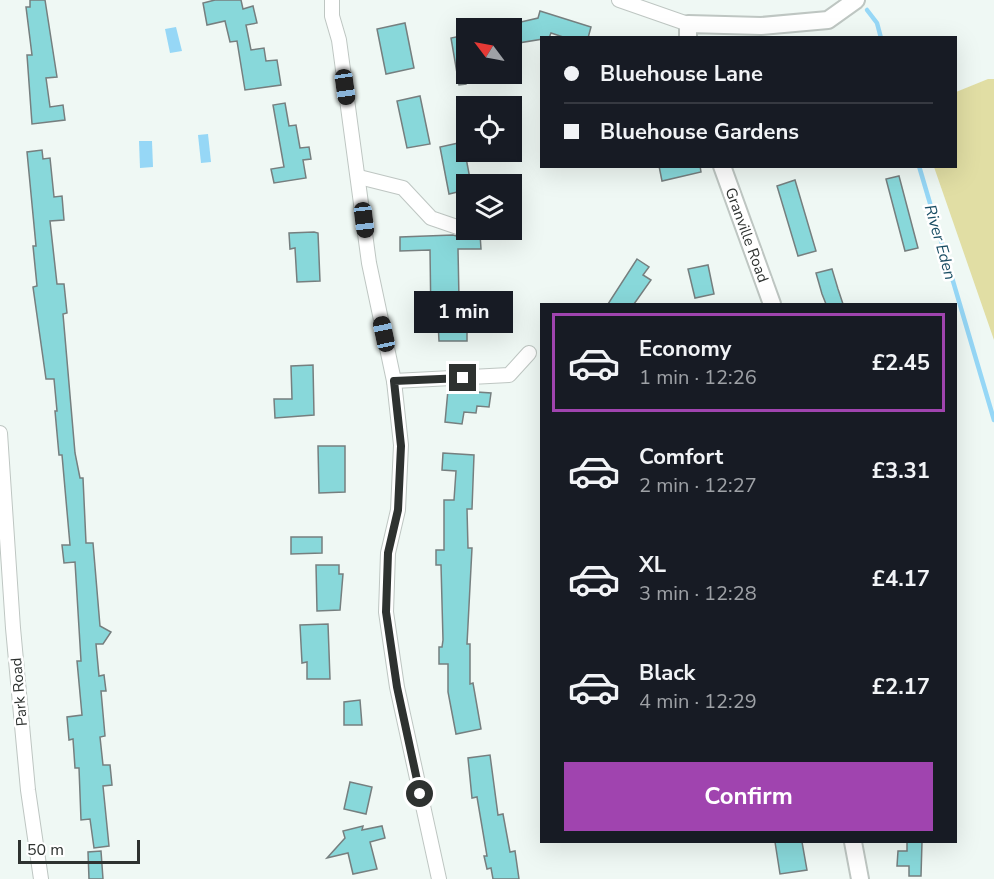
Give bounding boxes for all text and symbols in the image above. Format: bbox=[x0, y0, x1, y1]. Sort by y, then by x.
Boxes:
north arrow bbox=[456, 18, 522, 84]
map controls bbox=[456, 18, 522, 240]
text: Bluehouse Lane bbox=[600, 59, 763, 89]
car bbox=[334, 68, 356, 106]
button: locate bbox=[456, 96, 522, 162]
text: Bluehouse Gardens bbox=[600, 117, 799, 147]
button: layers bbox=[456, 174, 522, 240]
street label: Granville Road bbox=[721, 185, 773, 285]
car bbox=[353, 201, 375, 239]
water label: River Eden bbox=[919, 202, 961, 282]
callout: 1 min bbox=[414, 291, 512, 333]
text: 1 min bbox=[438, 298, 489, 325]
car bbox=[371, 315, 397, 353]
text: Economy bbox=[639, 334, 731, 364]
icon: car bbox=[567, 336, 621, 390]
text: £2.45 bbox=[872, 348, 930, 378]
route end bbox=[449, 364, 476, 391]
text: 1 min · 12:26 bbox=[639, 364, 757, 391]
text: Comfort bbox=[639, 442, 723, 472]
icon: car bbox=[567, 444, 621, 498]
text: £3.31 bbox=[872, 456, 930, 486]
text: 2 min · 12:27 bbox=[639, 472, 757, 499]
text: XL bbox=[639, 550, 666, 580]
icon: car bbox=[567, 552, 621, 606]
text: £4.17 bbox=[872, 564, 930, 594]
text: 3 min · 12:28 bbox=[639, 580, 757, 607]
street label: Park Road bbox=[6, 657, 32, 727]
text: Black bbox=[639, 658, 695, 688]
icon: car bbox=[567, 660, 621, 714]
text: £2.17 bbox=[872, 672, 930, 702]
text: 4 min · 12:29 bbox=[639, 688, 757, 715]
button: Confirm bbox=[564, 762, 933, 831]
route start bbox=[406, 780, 433, 807]
scale bar bbox=[18, 837, 140, 864]
text: 50 m bbox=[27, 839, 64, 861]

